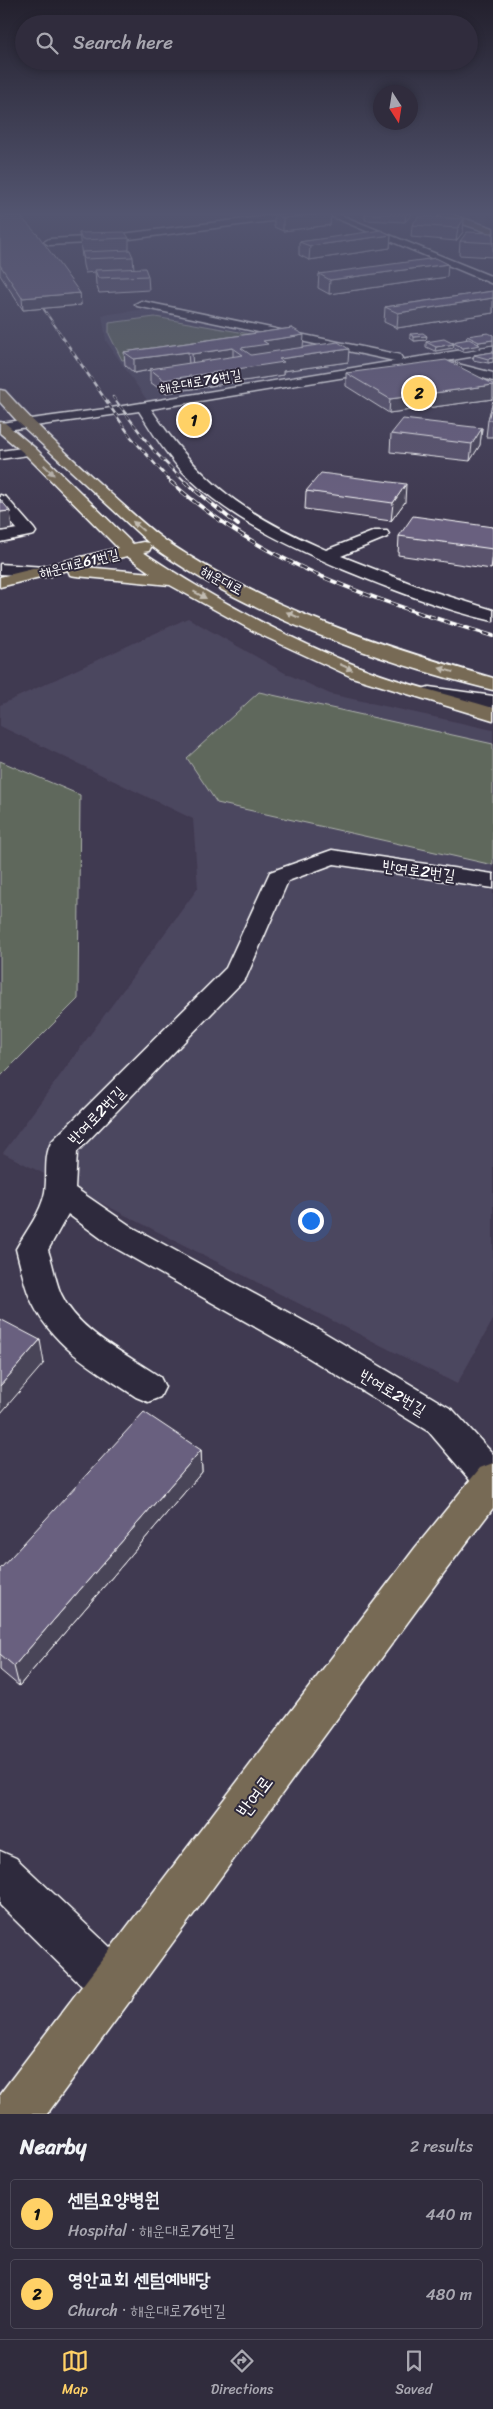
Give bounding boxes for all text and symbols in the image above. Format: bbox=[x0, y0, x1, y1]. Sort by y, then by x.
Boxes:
search box bbox=[15, 15, 478, 70]
text: Search here bbox=[73, 26, 173, 59]
icon: search bbox=[33, 29, 61, 57]
north arrow bbox=[373, 85, 418, 130]
street label: 해운대로76번길 bbox=[157, 362, 244, 401]
pin: 2 bbox=[403, 374, 435, 412]
pin: 1 bbox=[178, 401, 210, 439]
one-way arrow bbox=[43, 464, 55, 476]
one-way arrow bbox=[132, 520, 145, 531]
street label: 해운대로61번길 bbox=[37, 541, 122, 585]
street label: 해운대로 bbox=[196, 559, 248, 602]
one-way arrow bbox=[193, 591, 207, 600]
one-way arrow bbox=[286, 611, 301, 620]
one-way arrow bbox=[339, 663, 353, 671]
one-way arrow bbox=[439, 666, 454, 674]
street label: 반여로2번길 bbox=[380, 851, 458, 890]
street label: 반여로2번길 bbox=[60, 1079, 132, 1152]
your location bbox=[298, 1208, 324, 1234]
street label: 반여로2번길 bbox=[354, 1361, 432, 1424]
street label: 반여로 bbox=[227, 1768, 281, 1825]
text: Nearby bbox=[20, 2128, 86, 2166]
text: 2 results bbox=[410, 2132, 473, 2161]
text: 센텀요양병원 bbox=[68, 2183, 160, 2216]
text: 1 bbox=[34, 2200, 40, 2229]
text: 440 m bbox=[425, 2200, 472, 2229]
text: Hospital · 해운대로76번길 bbox=[68, 2216, 235, 2245]
text: 영안교회 센텀예배당 bbox=[68, 2263, 211, 2296]
text: 2 bbox=[32, 2280, 42, 2309]
text: 480 m bbox=[426, 2280, 472, 2309]
text: Church · 해운대로76번길 bbox=[68, 2296, 226, 2325]
tab: Map bbox=[61, 2347, 89, 2402]
tab: Directions bbox=[211, 2347, 273, 2402]
tab: Saved bbox=[395, 2347, 432, 2402]

